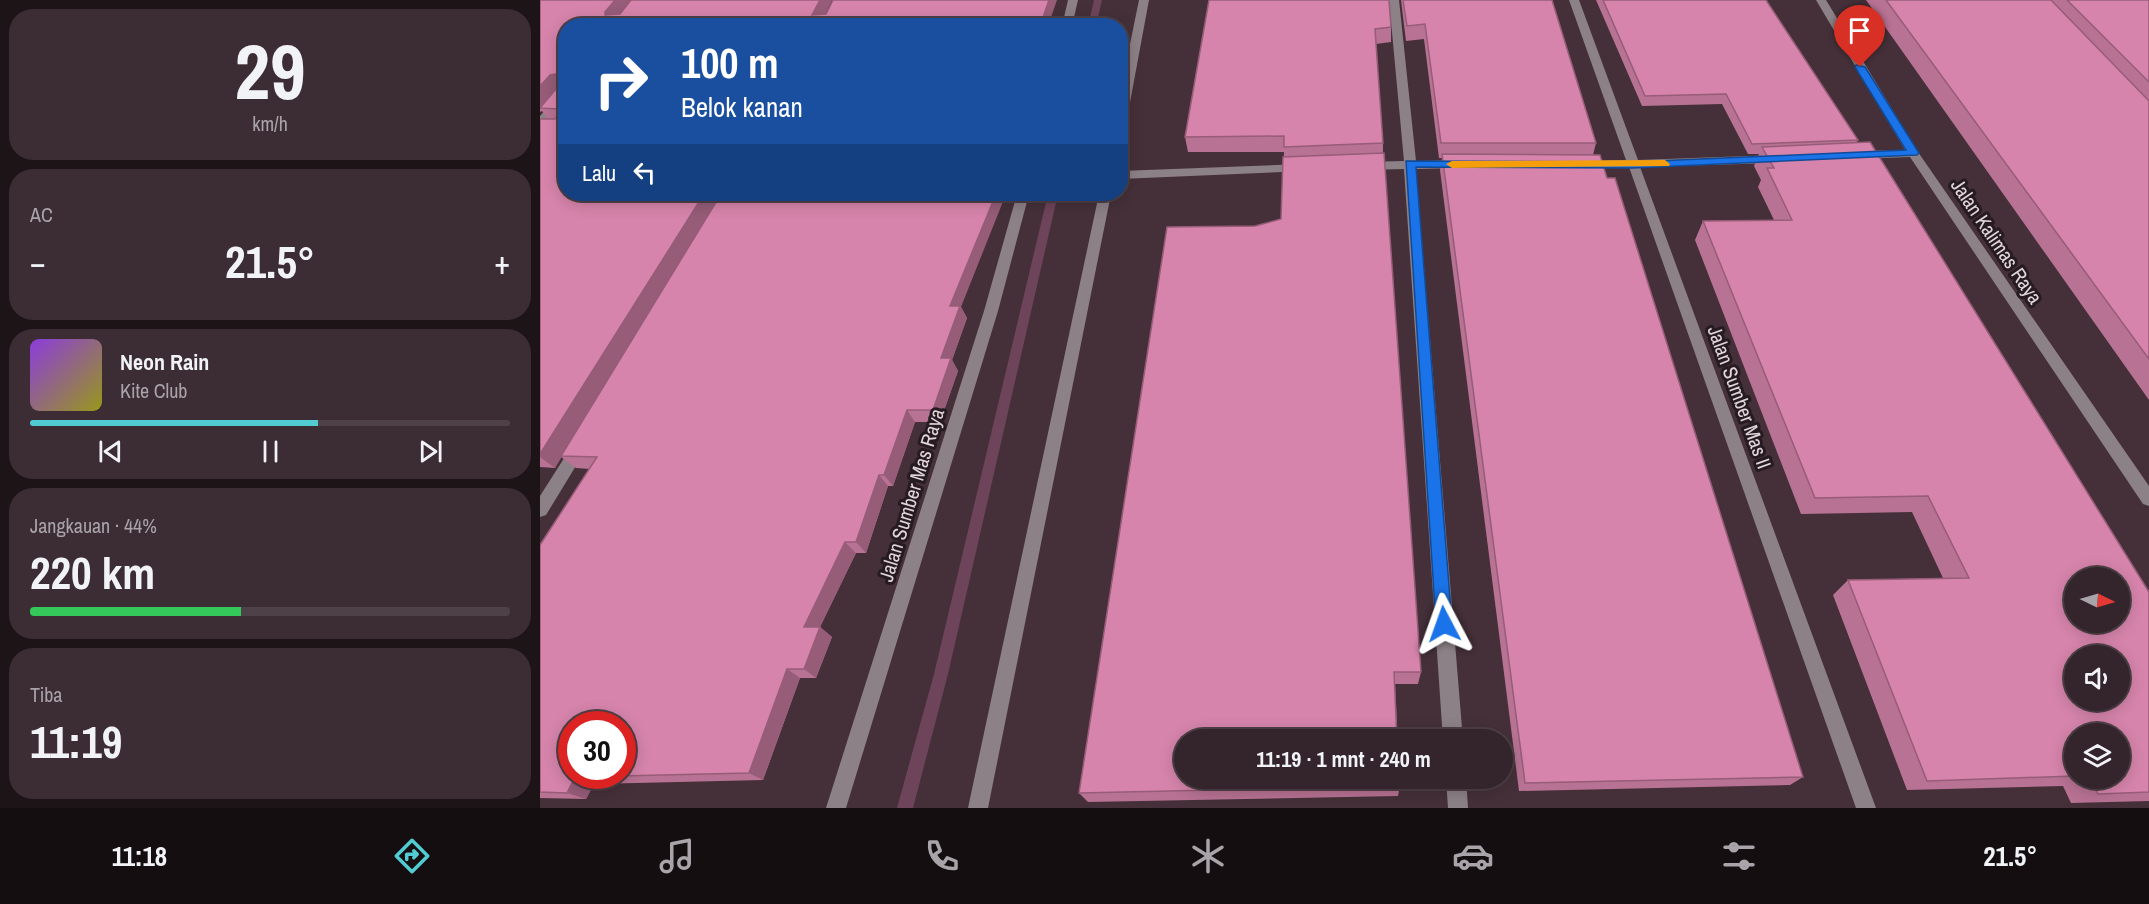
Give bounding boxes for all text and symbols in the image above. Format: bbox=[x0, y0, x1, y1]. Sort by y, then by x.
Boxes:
pin bbox=[1834, 5, 1885, 67]
icon: arrive bbox=[1843, 14, 1876, 47]
text: 29 bbox=[234, 18, 306, 123]
text: 100 m bbox=[681, 35, 779, 91]
icon: right bbox=[582, 42, 660, 120]
text: Belok kanan bbox=[681, 89, 803, 125]
text: km/h bbox=[252, 110, 288, 137]
icon: left bbox=[628, 156, 661, 189]
text: Lalu bbox=[582, 158, 616, 188]
street label: Jalan Kalimas Raya bbox=[1945, 173, 2049, 309]
text: AC bbox=[30, 201, 53, 228]
text: 21.5° bbox=[225, 231, 315, 292]
text: − bbox=[30, 240, 46, 284]
text: + bbox=[494, 240, 510, 284]
street label: Jalan Sumber Mas II bbox=[1702, 322, 1778, 472]
text: Neon Rain bbox=[120, 347, 209, 377]
text: Kite Club bbox=[120, 377, 187, 404]
street label: Jalan Sumber Mas Raya bbox=[872, 405, 950, 585]
icon: previous bbox=[94, 435, 127, 468]
icon: pause bbox=[254, 435, 287, 468]
icon: next bbox=[414, 435, 447, 468]
text: Jangkauan · 44% bbox=[30, 512, 157, 539]
text: 220 km bbox=[30, 542, 155, 603]
north arrow bbox=[2064, 567, 2130, 633]
map controls bbox=[2064, 567, 2130, 789]
position arrow bbox=[1412, 592, 1476, 656]
button: sound bbox=[2064, 645, 2130, 711]
text: Tiba bbox=[30, 681, 62, 708]
text: 11:19 bbox=[30, 711, 122, 772]
speed limit sign: 30 bbox=[558, 711, 636, 789]
button: layers bbox=[2064, 723, 2130, 789]
text: 11:19 · 1 mnt · 240 m bbox=[1256, 744, 1431, 774]
icon: directions bbox=[391, 835, 433, 877]
icon: music bbox=[656, 835, 698, 877]
icon: phone bbox=[921, 835, 963, 877]
icon: climate bbox=[1187, 835, 1229, 877]
icon: car bbox=[1452, 835, 1494, 877]
icon: filters bbox=[1718, 835, 1760, 877]
text: 11:18 bbox=[112, 838, 167, 874]
text: 21.5° bbox=[1983, 838, 2037, 874]

